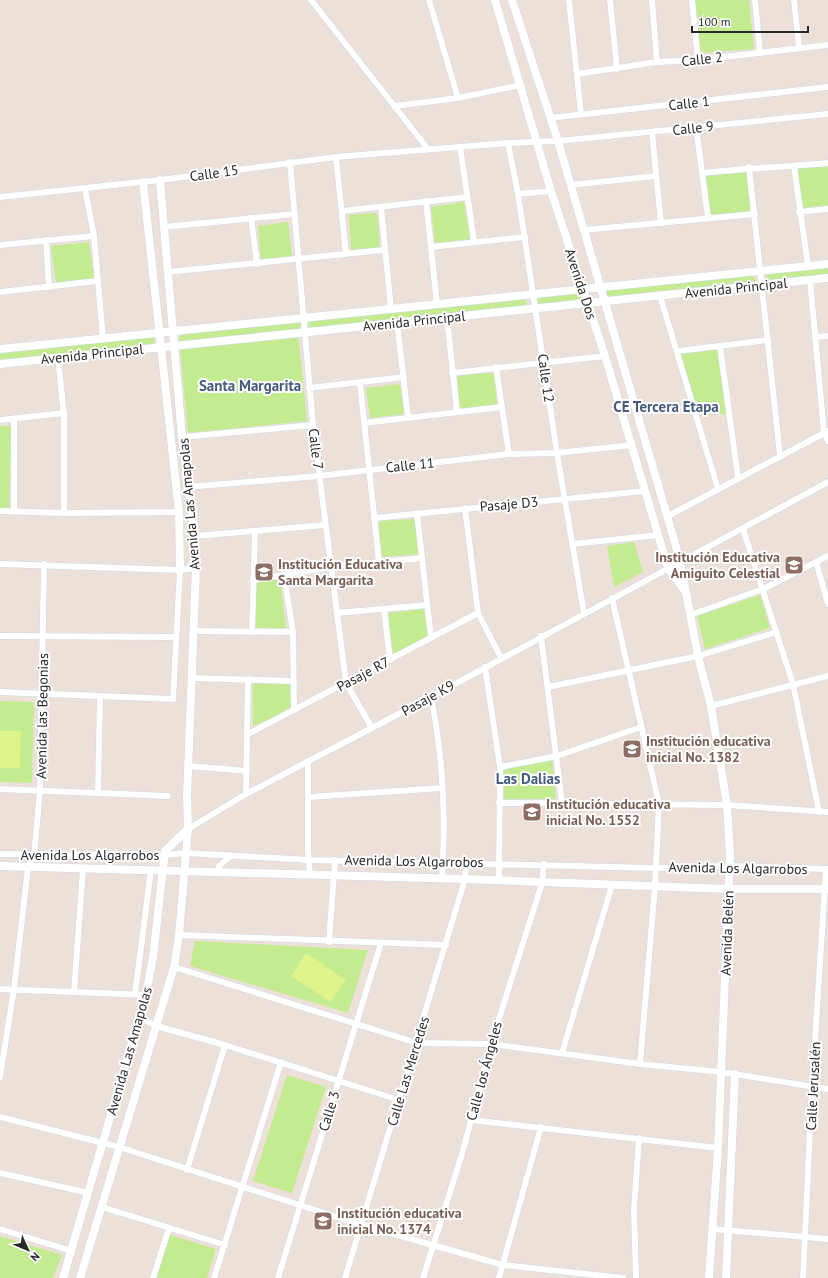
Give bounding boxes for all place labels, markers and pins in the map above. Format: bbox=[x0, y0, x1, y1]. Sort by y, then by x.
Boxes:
place label: Institución Educativa Amiguito Celestial bbox=[655, 548, 781, 582]
school or university icon: Institución Educativa Amiguito Celestial bbox=[783, 554, 805, 576]
place label: Institución Educativa Santa Margarita bbox=[278, 555, 403, 589]
school or university icon: Institución Educativa Santa Margarita bbox=[253, 561, 275, 583]
place label: Institución educativa inicial No. 1382 bbox=[646, 732, 771, 766]
school or university icon: Institución educativa inicial No. 1382 bbox=[621, 738, 643, 760]
place label: Institución educativa inicial No. 1552 bbox=[546, 795, 671, 829]
school or university icon: Institución educativa inicial No. 1552 bbox=[521, 801, 543, 823]
place label: Institución educativa inicial No. 1374 bbox=[337, 1204, 462, 1238]
school or university icon: Institución educativa inicial No. 1374 bbox=[312, 1210, 334, 1232]

